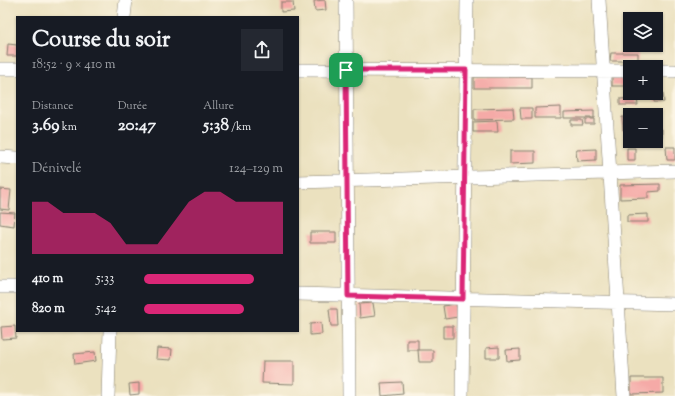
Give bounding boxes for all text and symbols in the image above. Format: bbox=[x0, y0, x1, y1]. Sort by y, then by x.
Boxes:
map controls bbox=[623, 12, 663, 148]
button: layers bbox=[623, 12, 663, 52]
text: Course du soir bbox=[32, 25, 170, 57]
button: share bbox=[241, 29, 283, 71]
pin bbox=[329, 53, 363, 87]
text: 18:52 · 9 × 410 m bbox=[32, 56, 116, 74]
icon: arrive bbox=[335, 59, 357, 81]
button: + bbox=[623, 60, 663, 100]
text: Distance bbox=[32, 98, 73, 114]
text: Durée bbox=[118, 98, 147, 114]
text: Allure bbox=[203, 98, 234, 114]
button: − bbox=[623, 108, 663, 148]
text: 3.69 bbox=[32, 114, 60, 138]
text: 20:47 bbox=[118, 114, 156, 138]
text: 5:38 bbox=[203, 114, 229, 138]
text: km bbox=[60, 119, 77, 135]
text: /km bbox=[229, 119, 251, 135]
text: Dénivelé bbox=[32, 160, 82, 178]
text: 124–129 m bbox=[229, 160, 283, 178]
text: 410 m bbox=[32, 270, 63, 288]
text: 5:33 bbox=[96, 270, 114, 288]
text: 820 m bbox=[32, 300, 65, 318]
text: 5:42 bbox=[96, 300, 116, 318]

